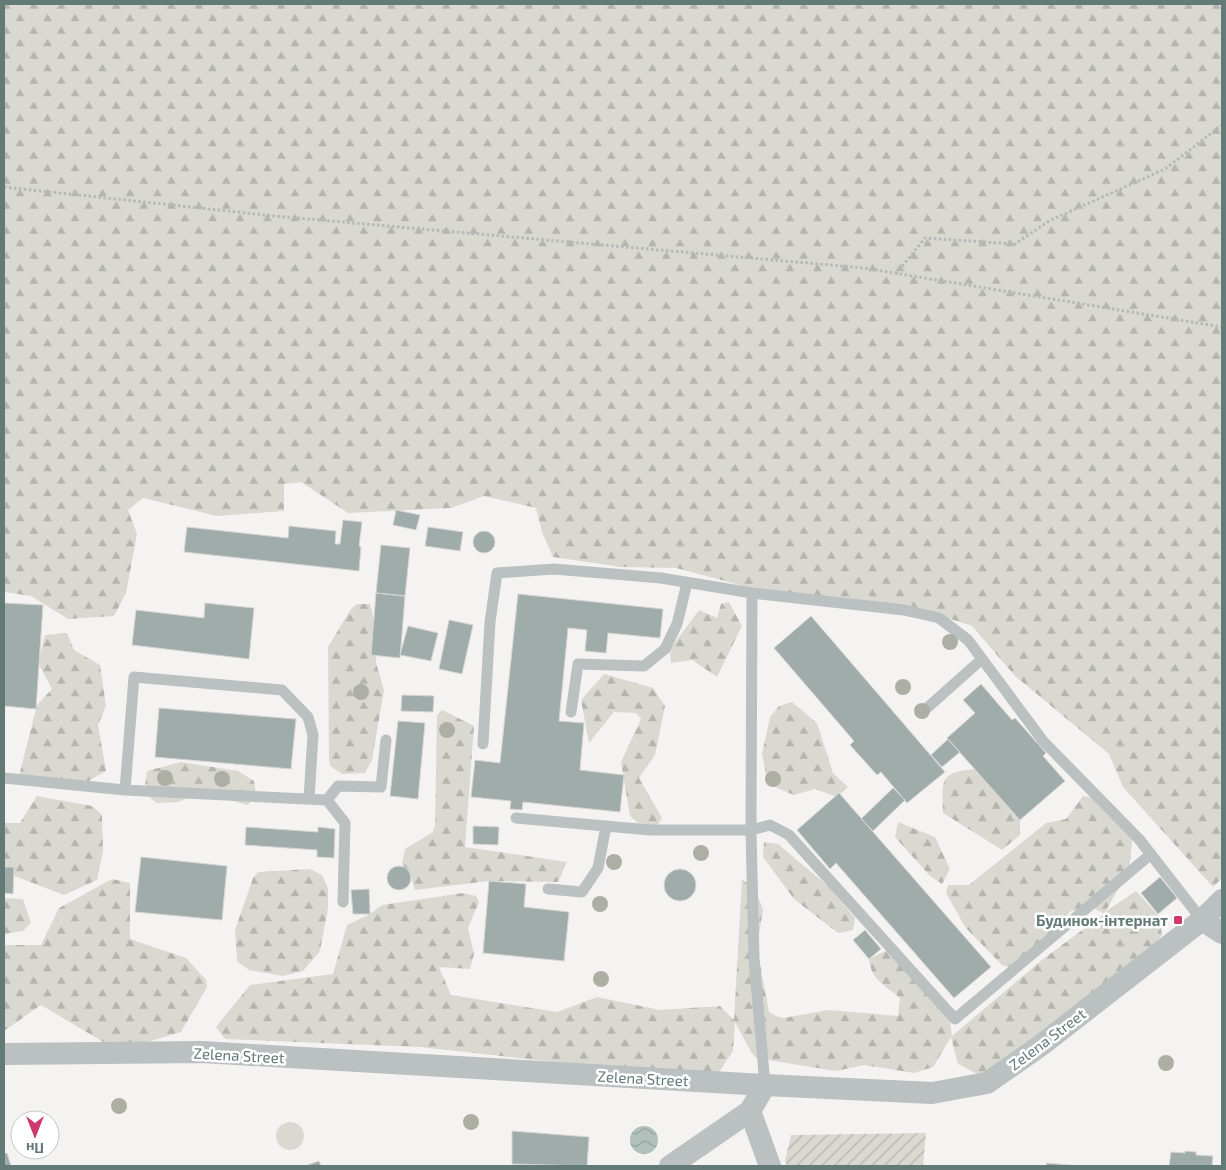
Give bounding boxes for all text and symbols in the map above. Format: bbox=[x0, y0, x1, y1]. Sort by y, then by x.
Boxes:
place label: Будинок-інтернат bbox=[1036, 911, 1168, 929]
marker: Будинок-інтернат bbox=[1172, 914, 1184, 926]
street label: Zelena Street bbox=[1005, 1004, 1089, 1074]
street label: Zelena Street bbox=[193, 1044, 285, 1066]
street label: Zelena Street bbox=[597, 1067, 689, 1089]
north arrow bbox=[10, 1110, 60, 1160]
text: Пн bbox=[26, 1140, 44, 1157]

